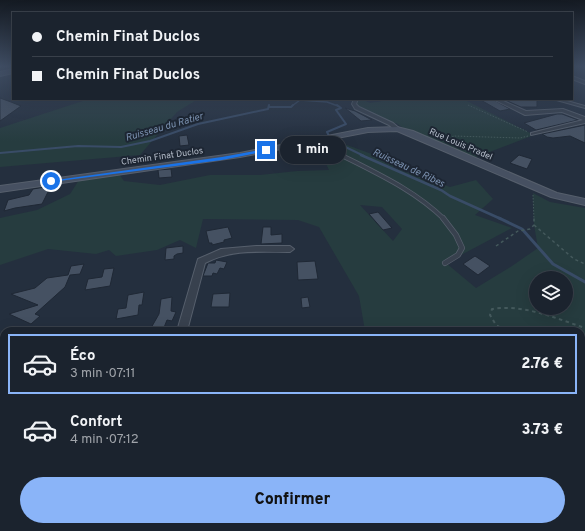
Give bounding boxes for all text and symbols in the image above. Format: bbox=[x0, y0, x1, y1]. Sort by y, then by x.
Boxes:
text: Chemin Finat Duclos bbox=[56, 28, 200, 47]
text: Chemin Finat Duclos bbox=[56, 66, 200, 85]
water label: Ruisseau du Ratier bbox=[124, 110, 206, 145]
street label: Rue Louis Pradel bbox=[427, 126, 494, 163]
callout: 1 min bbox=[280, 136, 346, 164]
route end bbox=[257, 141, 275, 159]
text: 1 min bbox=[297, 142, 329, 158]
street label: Chemin Finat Duclos bbox=[120, 145, 204, 168]
water label: Ruisseau de Ribes bbox=[370, 146, 447, 191]
route start bbox=[42, 172, 60, 190]
map controls bbox=[529, 271, 573, 315]
button: layers bbox=[529, 271, 573, 315]
icon: car bbox=[22, 346, 58, 382]
text: Éco bbox=[70, 347, 95, 366]
text: 2.76 € bbox=[521, 355, 563, 374]
text: 3 min · 07:11 bbox=[70, 366, 135, 382]
icon: car bbox=[22, 412, 58, 448]
text: Confort bbox=[70, 413, 122, 432]
text: 3.73 € bbox=[522, 421, 563, 440]
text: 4 min · 07:12 bbox=[70, 432, 139, 448]
button: Confirmer bbox=[20, 477, 565, 523]

